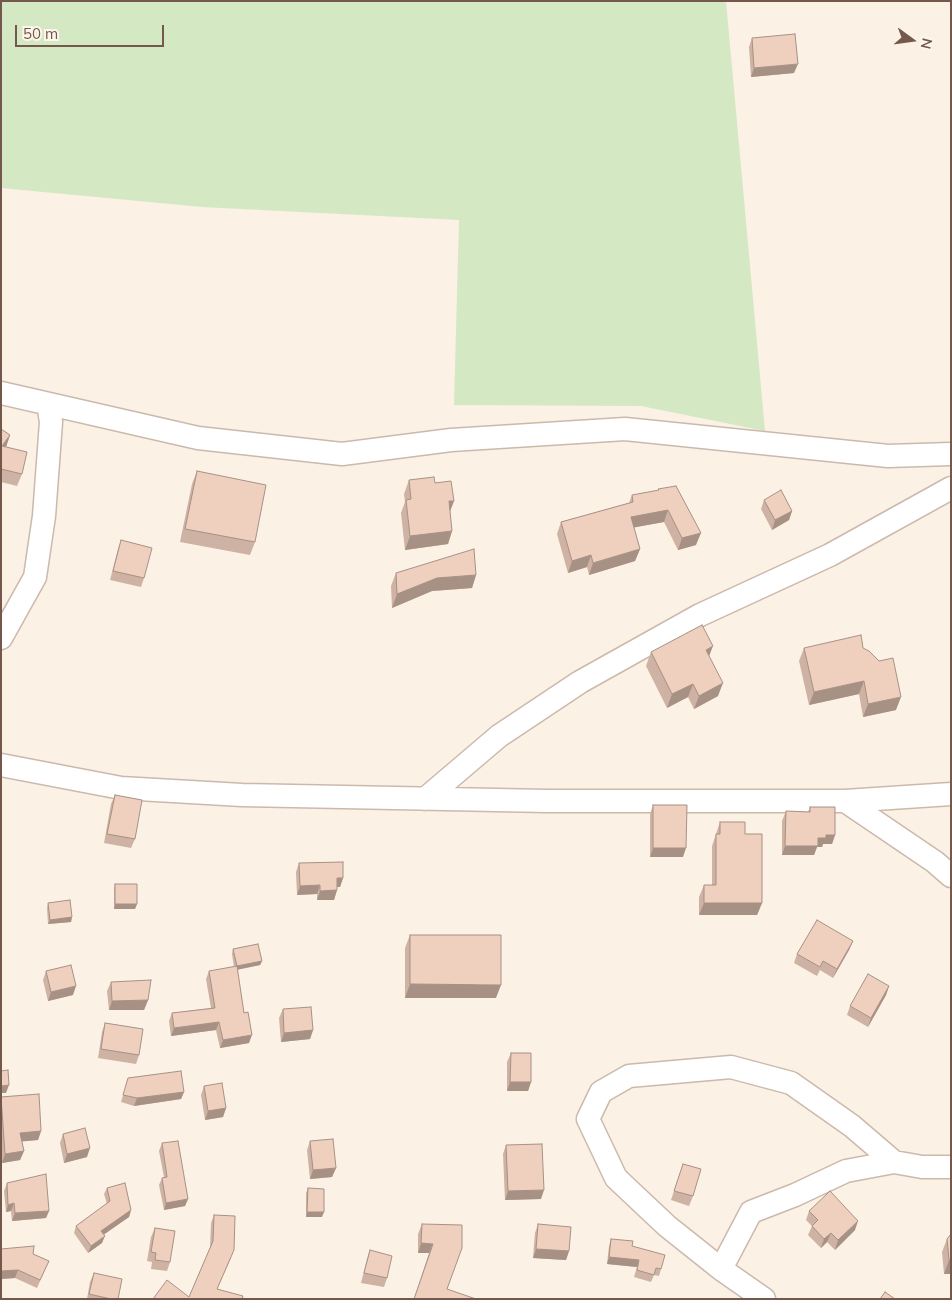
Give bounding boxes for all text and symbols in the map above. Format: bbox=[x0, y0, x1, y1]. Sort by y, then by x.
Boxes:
scale bar bbox=[18, 15, 166, 47]
north arrow bbox=[887, 15, 937, 65]
text: 50 m bbox=[23, 24, 58, 43]
text: N bbox=[917, 36, 937, 51]

